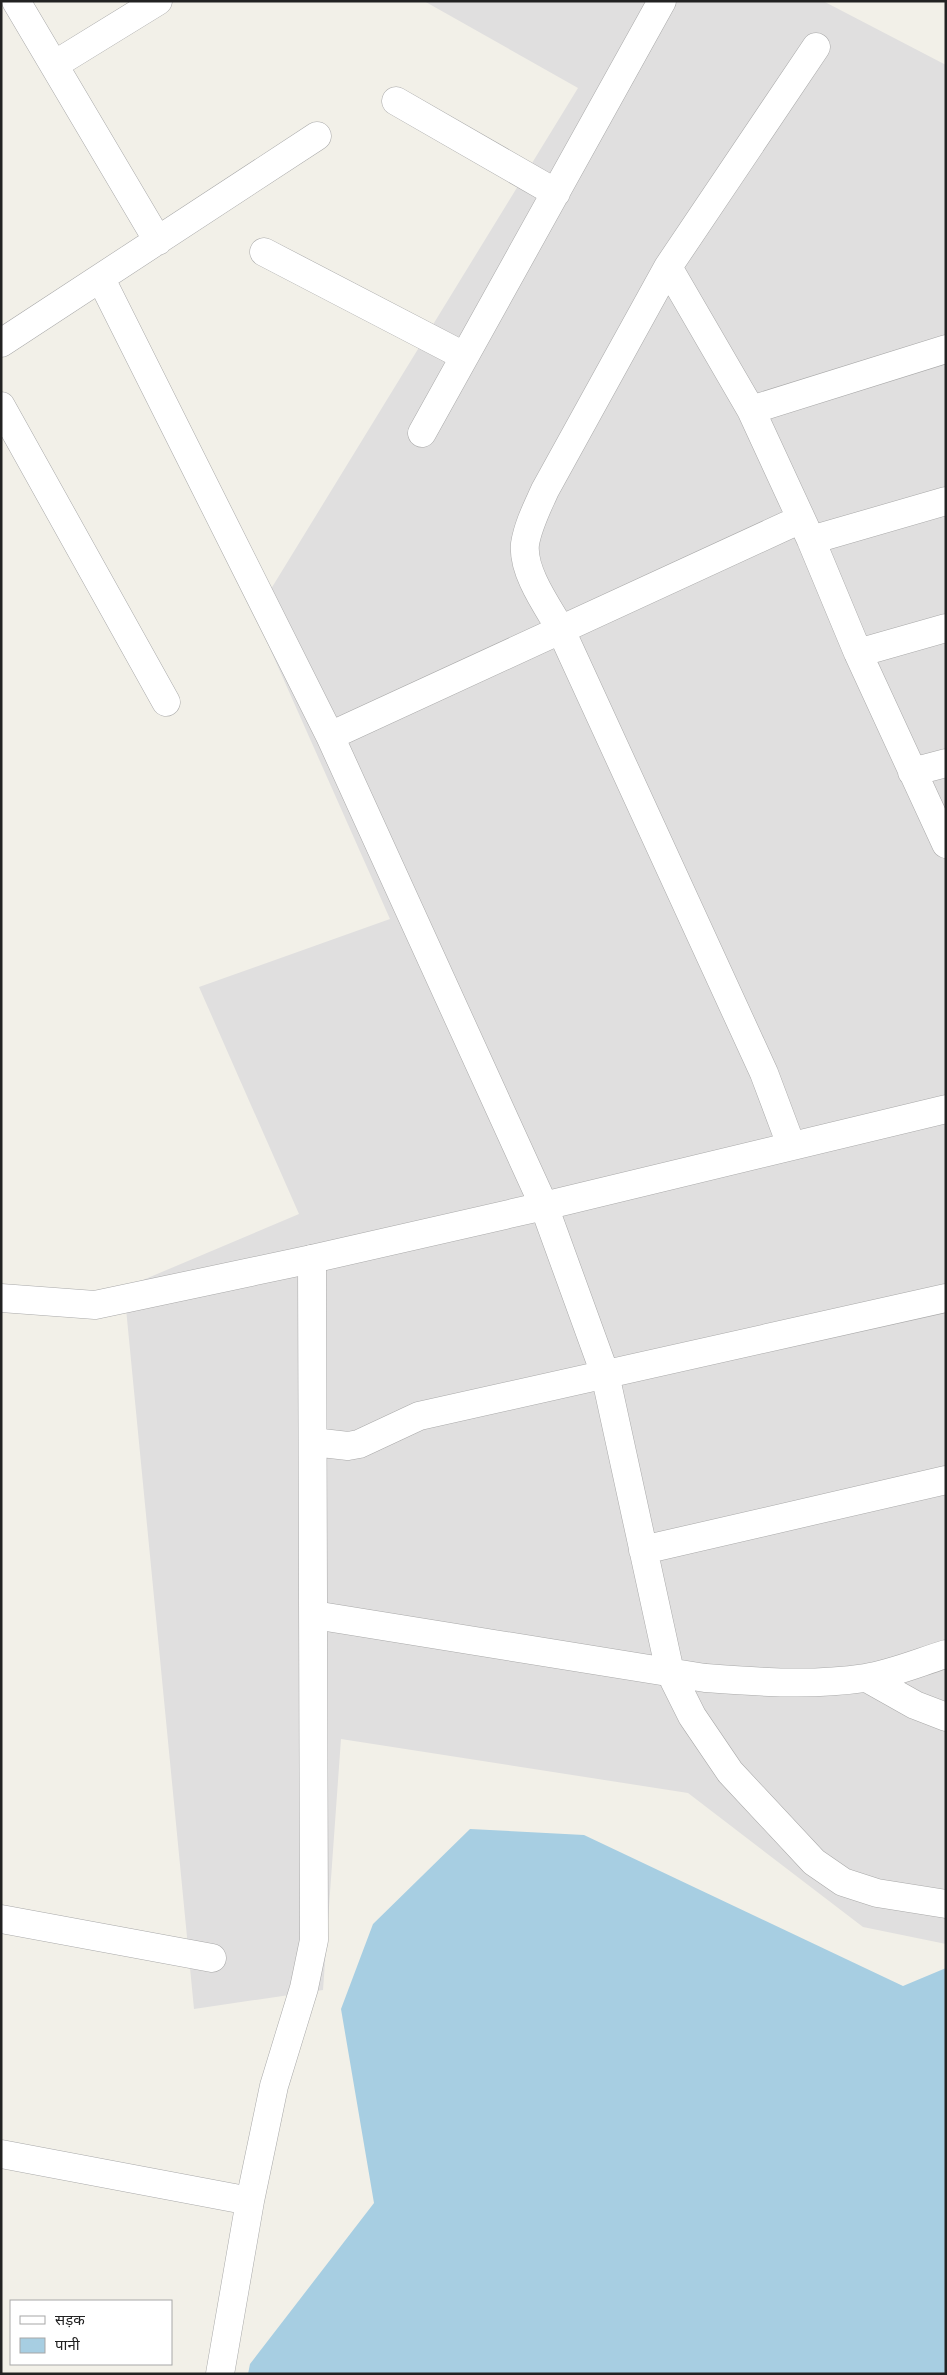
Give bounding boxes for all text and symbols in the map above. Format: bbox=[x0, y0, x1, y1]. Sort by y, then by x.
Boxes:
legend bbox=[10, 2300, 172, 2365]
text: सड़क bbox=[55, 2309, 85, 2329]
text: पानी bbox=[55, 2334, 81, 2354]

